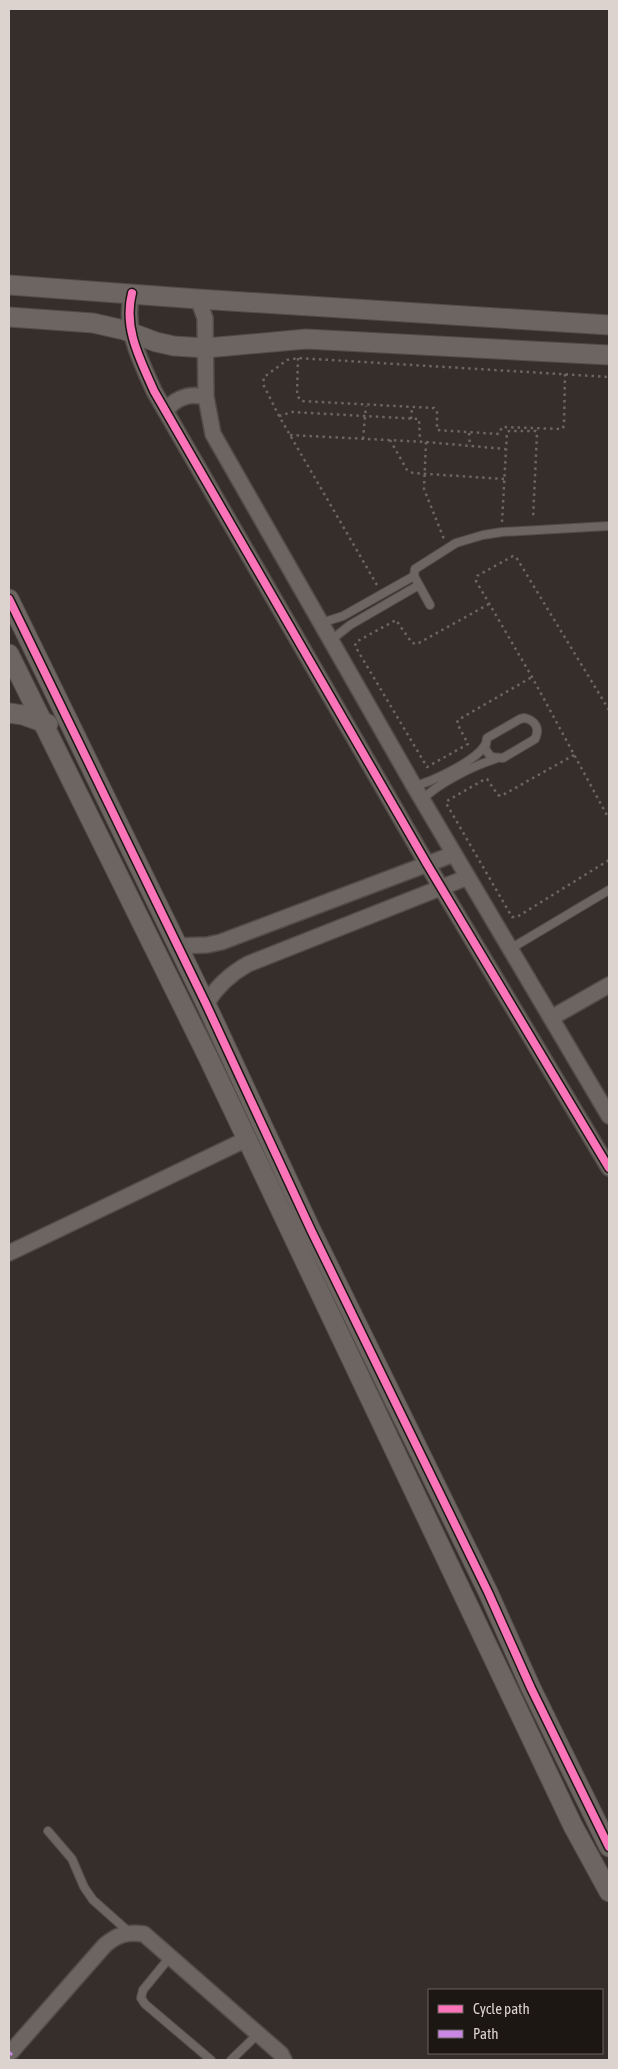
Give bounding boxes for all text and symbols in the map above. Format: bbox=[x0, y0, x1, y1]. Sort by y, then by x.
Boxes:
legend bbox=[428, 1989, 603, 2054]
text: Cycle path bbox=[473, 2000, 530, 2017]
text: Path bbox=[473, 2025, 499, 2042]

